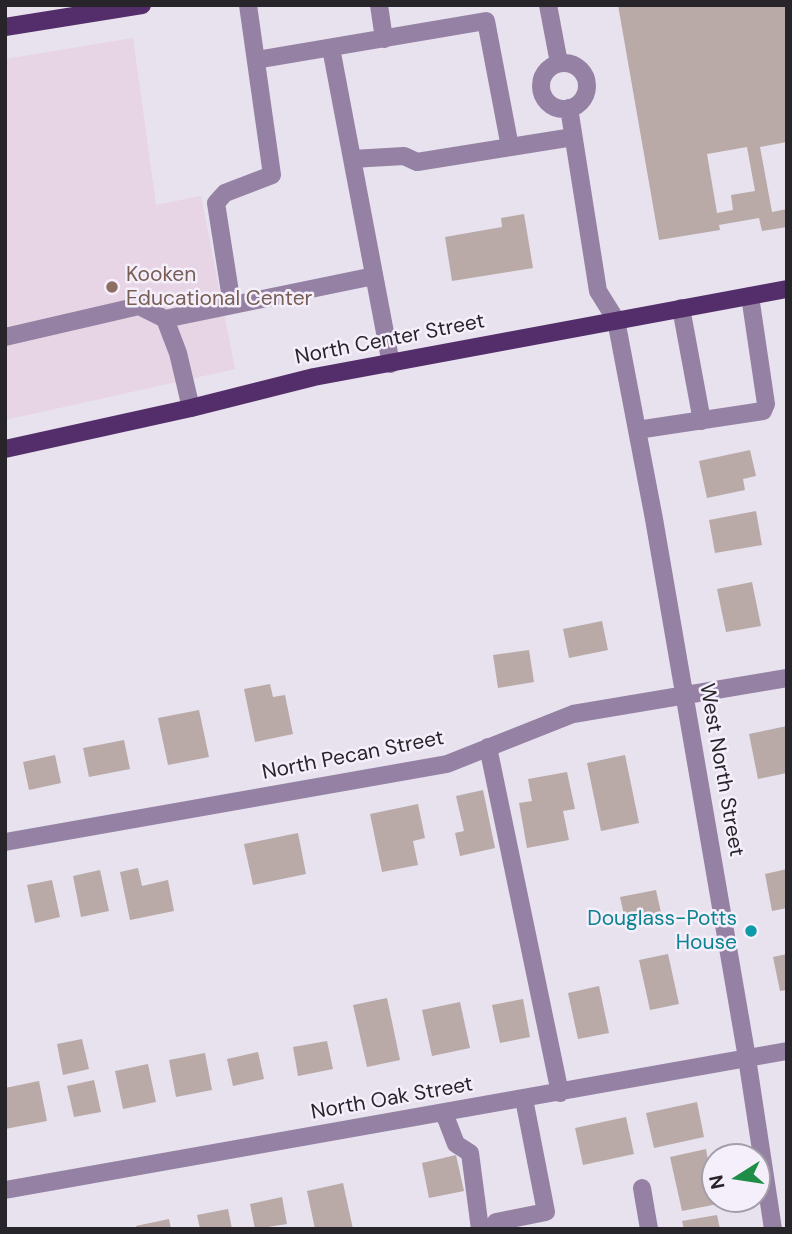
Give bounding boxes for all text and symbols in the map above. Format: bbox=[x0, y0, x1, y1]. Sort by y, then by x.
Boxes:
place label: Kooken Educational Center bbox=[126, 262, 312, 312]
marker: Kooken Educational Center bbox=[104, 279, 120, 295]
street label: North Center Street bbox=[293, 309, 487, 371]
street label: West North Street bbox=[693, 682, 749, 858]
street label: North Pecan Street bbox=[260, 726, 446, 786]
place label: Douglass-Potts House bbox=[587, 906, 737, 956]
marker: Douglass-Potts House bbox=[743, 923, 759, 939]
street label: North Oak Street bbox=[309, 1072, 475, 1126]
north arrow bbox=[701, 1143, 771, 1213]
text: N bbox=[703, 1173, 731, 1191]

